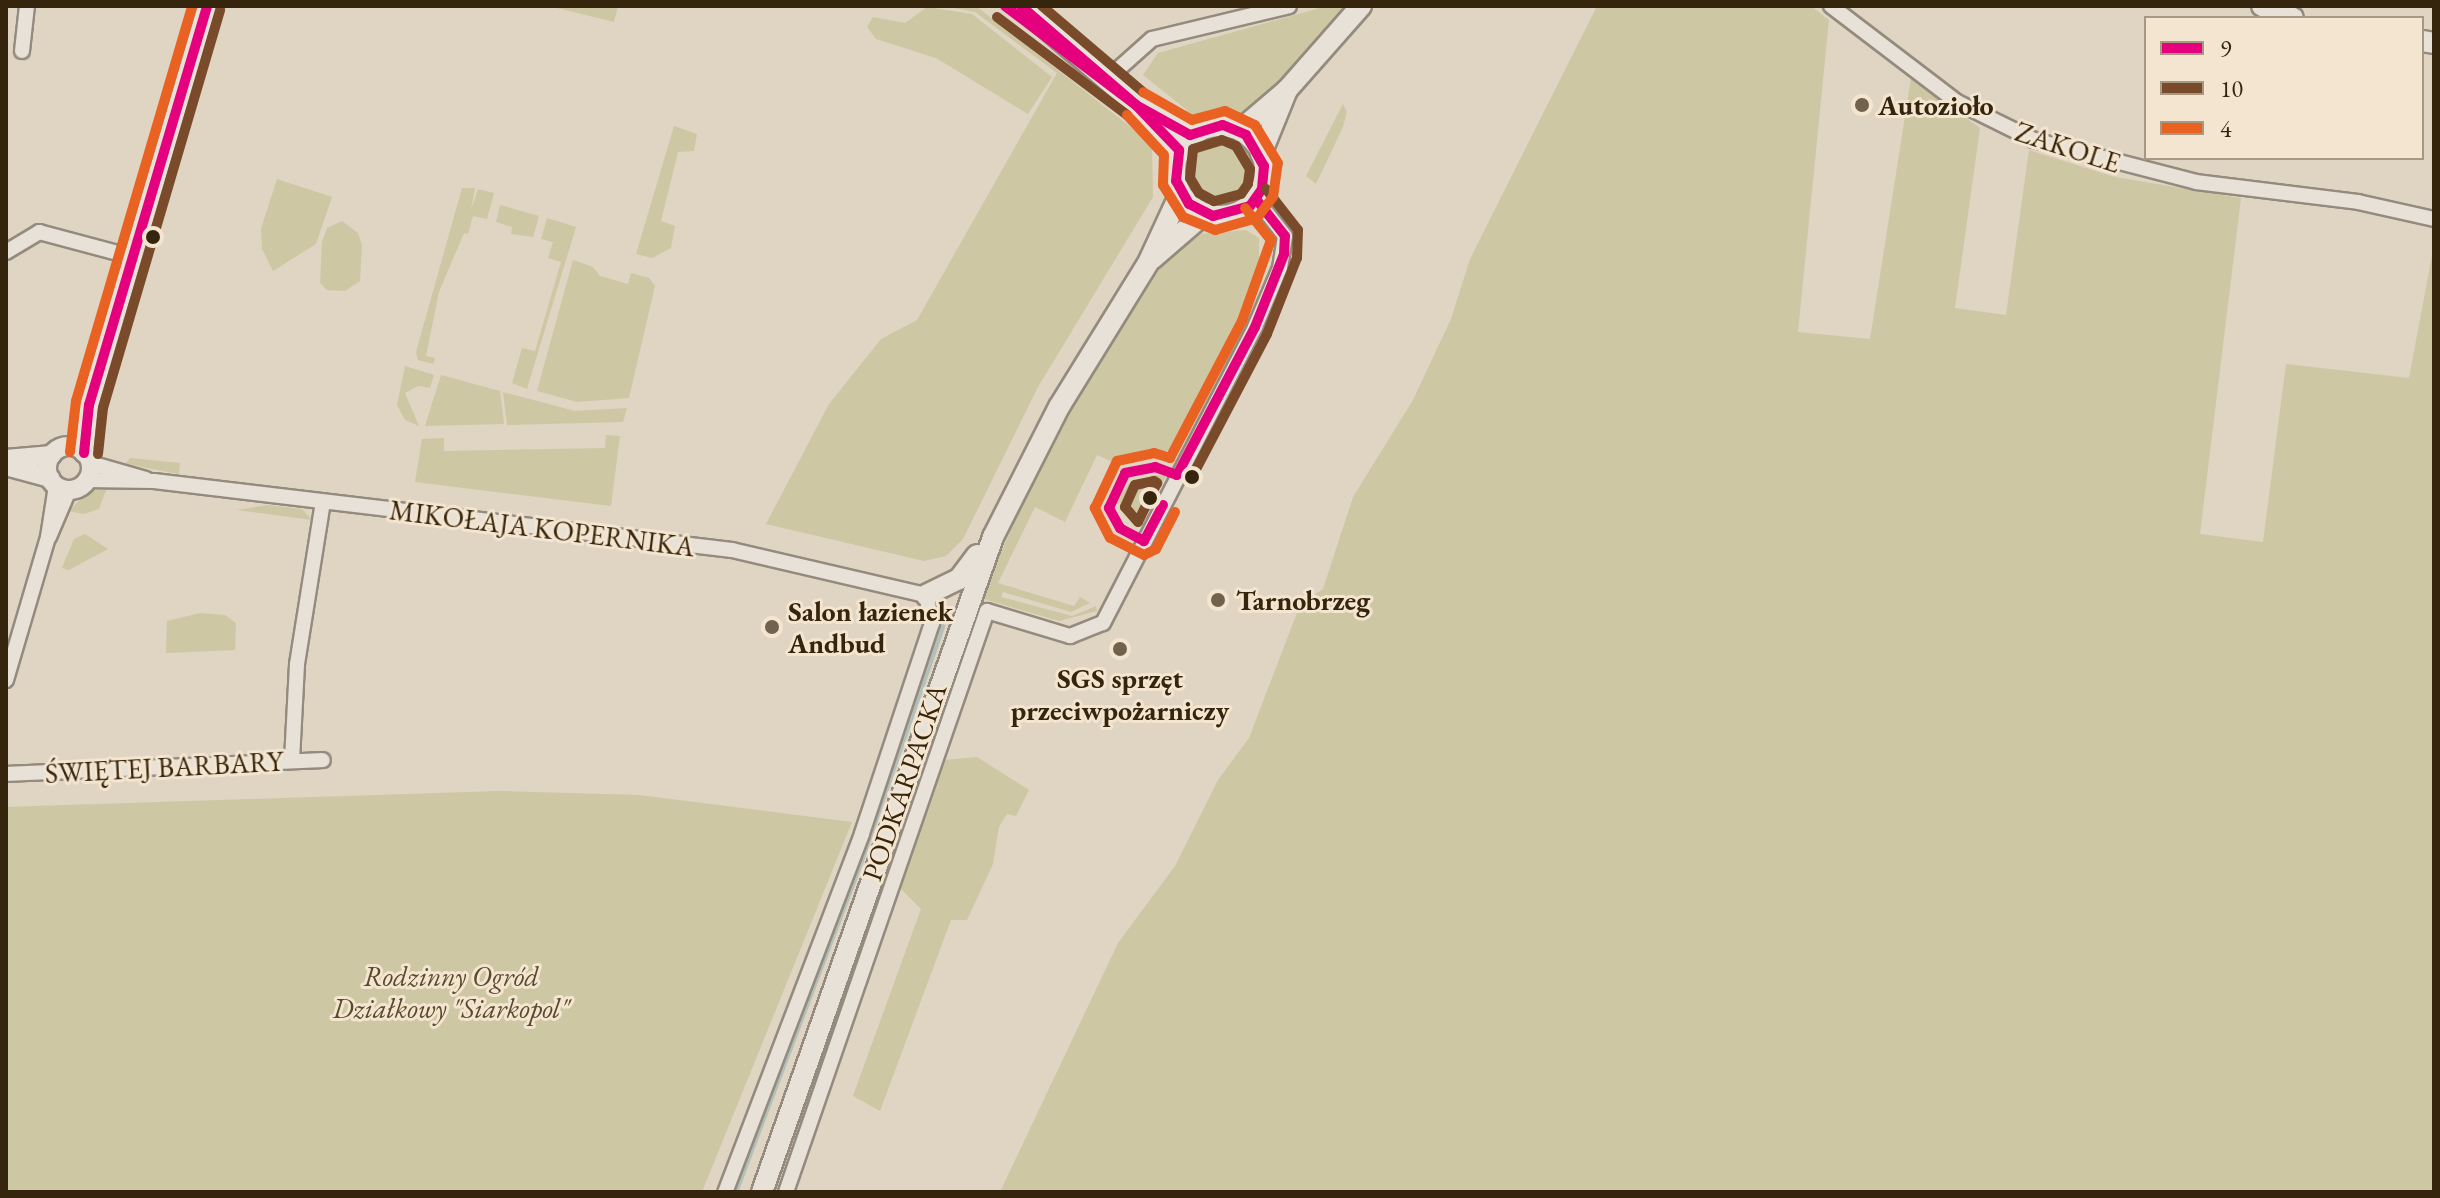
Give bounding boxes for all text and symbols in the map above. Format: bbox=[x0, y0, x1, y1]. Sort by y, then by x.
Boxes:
legend bbox=[2144, 16, 2424, 160]
text: 9 bbox=[2220, 33, 2232, 64]
text: 10 bbox=[2220, 73, 2243, 104]
place label: Autozioło bbox=[1878, 88, 1994, 122]
marker: Autozioło bbox=[1853, 96, 1871, 114]
text: 4 bbox=[2220, 113, 2232, 144]
street label: ZAKOLE bbox=[2011, 114, 2125, 180]
unlabelled marker bbox=[145, 229, 161, 245]
unlabelled marker bbox=[1184, 469, 1200, 485]
unlabelled marker bbox=[1142, 490, 1158, 506]
street label: MIKOŁAJA KOPERNIKA bbox=[388, 493, 696, 563]
place label: Tarnobrzeg bbox=[1236, 583, 1370, 617]
marker: Tarnobrzeg bbox=[1207, 589, 1229, 611]
place label: Salon łazienek Andbud bbox=[788, 594, 953, 660]
marker: Salon łazienek Andbud bbox=[763, 618, 781, 636]
marker: SGS sprzęt przeciwpożarniczy bbox=[1111, 640, 1129, 658]
place label: SGS sprzęt przeciwpożarniczy bbox=[1011, 661, 1229, 727]
street label: PODKARPACKA bbox=[855, 679, 953, 885]
street label: ŚWIĘTEJ BARBARY bbox=[44, 744, 284, 790]
park label: Rodzinny Ogród Działkowy "Siarkopol" bbox=[332, 959, 570, 1025]

